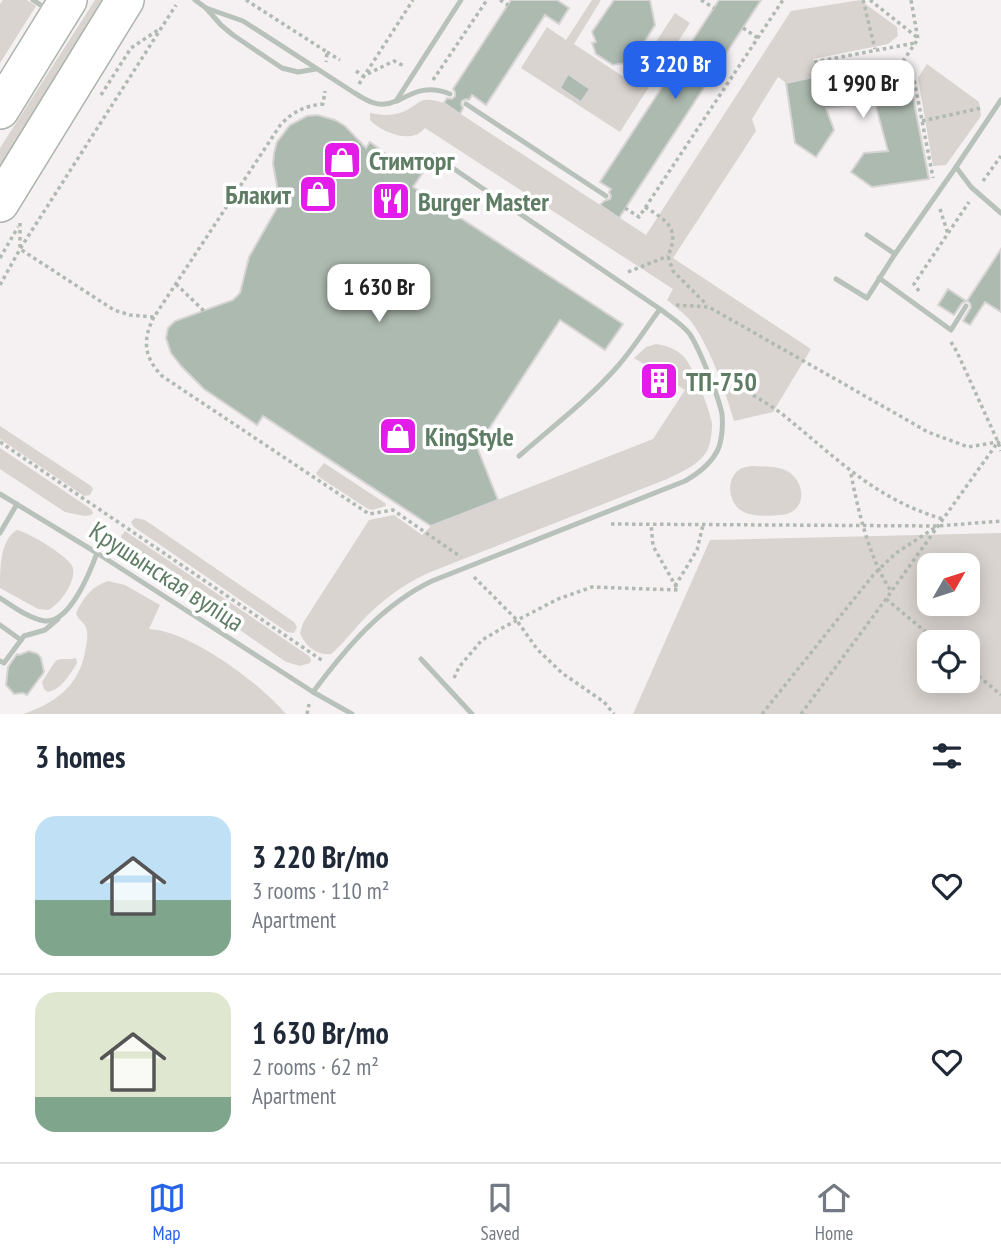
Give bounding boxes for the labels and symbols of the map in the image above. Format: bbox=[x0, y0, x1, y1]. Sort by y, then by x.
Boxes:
pin: 3 220 Br bbox=[603, 42, 747, 101]
pin: 1 990 Br bbox=[791, 60, 935, 120]
shop icon: Стимторг bbox=[321, 139, 363, 181]
place label: Стимторг bbox=[369, 144, 455, 177]
shop icon: Блакит bbox=[297, 173, 339, 215]
place label: Блакит bbox=[225, 178, 291, 211]
restaurant icon: Burger Master bbox=[370, 180, 412, 222]
place label: Burger Master bbox=[418, 185, 549, 218]
pin: 1 630 Br bbox=[307, 264, 451, 324]
building icon: ТП-750 bbox=[638, 360, 680, 402]
place label: ТП-750 bbox=[686, 365, 757, 398]
shop icon: KingStyle bbox=[377, 415, 419, 457]
place label: KingStyle bbox=[425, 420, 514, 453]
street label: Крушынская вуліца bbox=[84, 514, 250, 638]
north arrow bbox=[917, 553, 980, 616]

